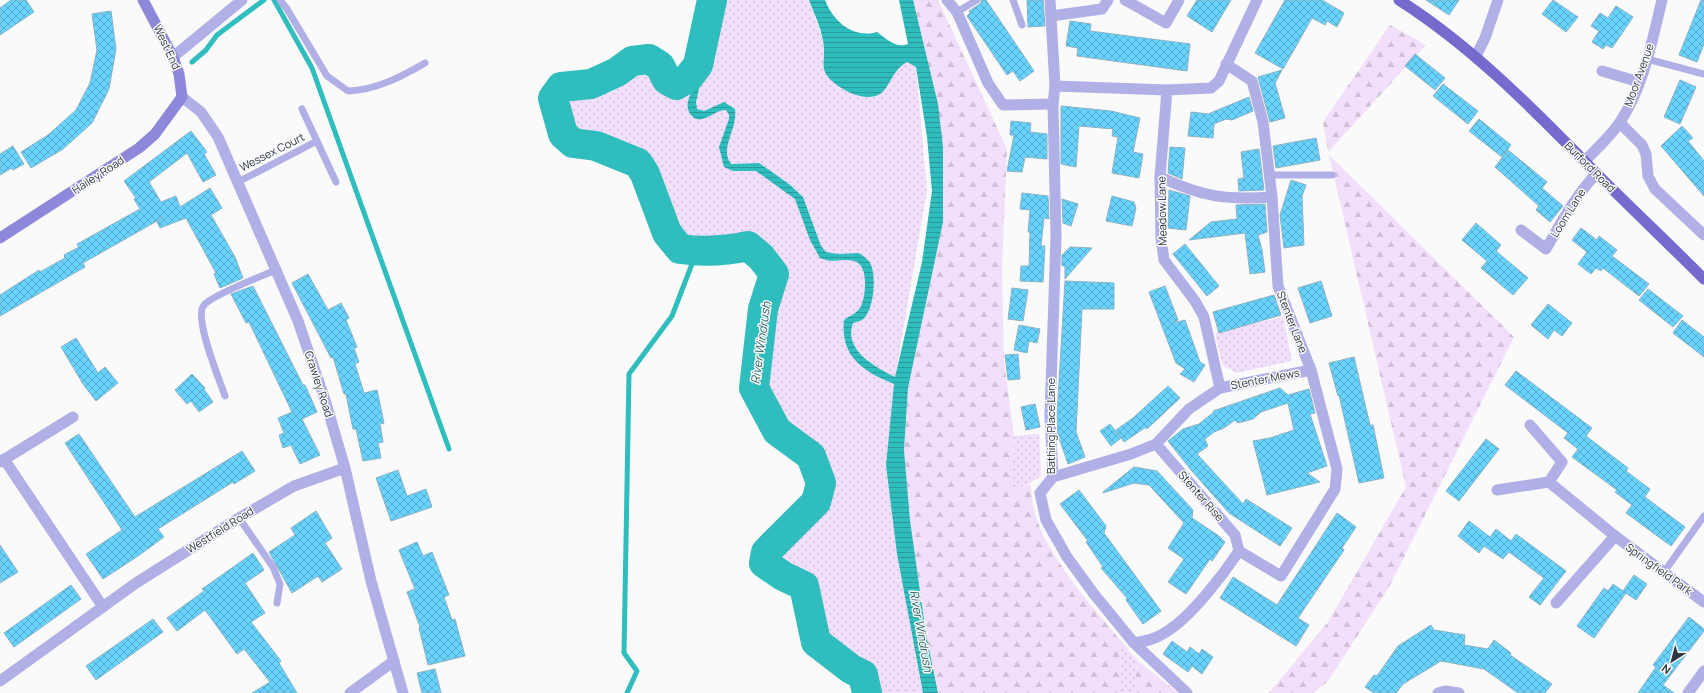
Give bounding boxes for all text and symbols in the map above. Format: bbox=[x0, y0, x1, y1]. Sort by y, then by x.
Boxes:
street label: West End bbox=[151, 22, 184, 72]
street label: Moor Avenue bbox=[1620, 41, 1657, 108]
street label: Wessex Court bbox=[237, 129, 307, 174]
street label: Burford Road bbox=[1562, 138, 1619, 195]
street label: Hailey Road bbox=[69, 152, 127, 197]
street label: Meadow Lane bbox=[1153, 175, 1170, 246]
street label: Loom Lane bbox=[1547, 185, 1589, 240]
street label: Stenter Lane bbox=[1274, 289, 1311, 355]
water label: River Windrush bbox=[746, 300, 775, 385]
street label: Crawley Road bbox=[302, 349, 337, 419]
street label: Stenter Mews bbox=[1229, 364, 1301, 393]
street label: Bathing Place Lane bbox=[1043, 377, 1058, 474]
street label: Stenter Rise bbox=[1175, 467, 1228, 525]
street label: Westfield Road bbox=[183, 503, 256, 556]
street label: Springfield Park bbox=[1623, 539, 1696, 598]
water label: River Windrush bbox=[906, 589, 937, 674]
north arrow bbox=[1652, 641, 1692, 681]
text: N bbox=[1658, 661, 1673, 678]

